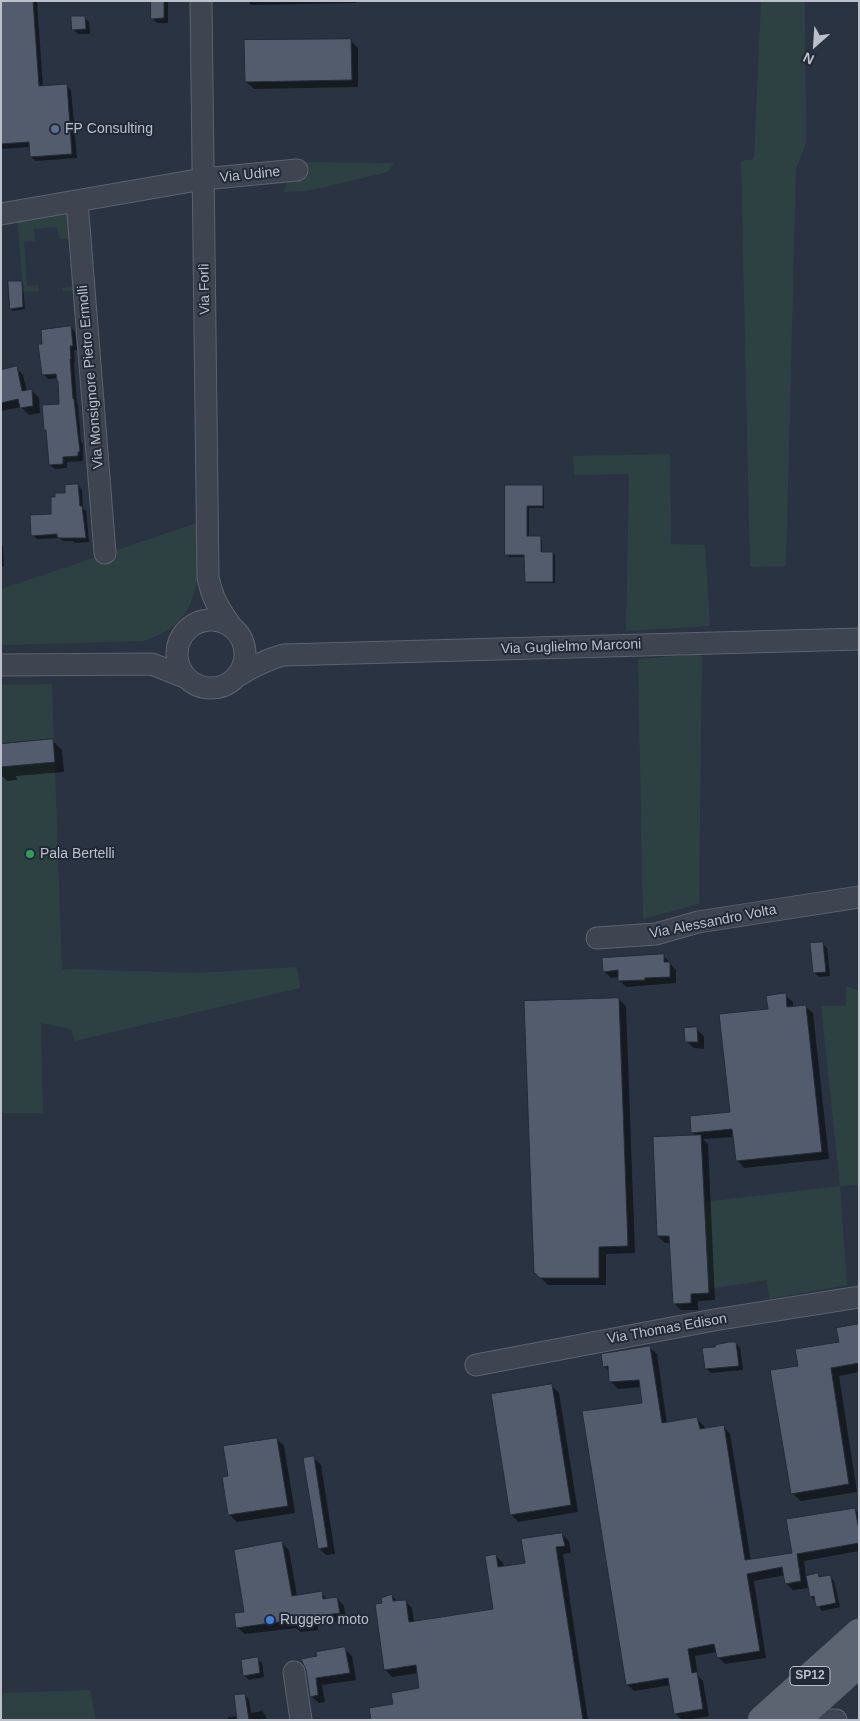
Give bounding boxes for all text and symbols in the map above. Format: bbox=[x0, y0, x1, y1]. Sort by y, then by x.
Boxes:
north arrow bbox=[790, 20, 840, 70]
text: N bbox=[800, 49, 816, 68]
place label: FP Consulting bbox=[65, 121, 153, 137]
marker: FP Consulting bbox=[49, 123, 61, 135]
street label: Via Udine bbox=[219, 163, 281, 187]
street label: Via Forlì bbox=[196, 263, 214, 315]
street label: Via Monsignore Pietro Ermolli bbox=[75, 285, 107, 469]
street label: Via Guglielmo Marconi bbox=[500, 636, 642, 658]
place label: Pala Bertelli bbox=[40, 846, 115, 862]
marker: Pala Bertelli bbox=[24, 848, 36, 860]
street label: Via Alessandro Volta bbox=[648, 901, 778, 943]
street label: Via Thomas Edison bbox=[606, 1310, 728, 1348]
place label: Ruggero moto bbox=[280, 1612, 369, 1628]
marker: Ruggero moto bbox=[264, 1614, 276, 1626]
road number: SP12 bbox=[790, 1666, 830, 1685]

